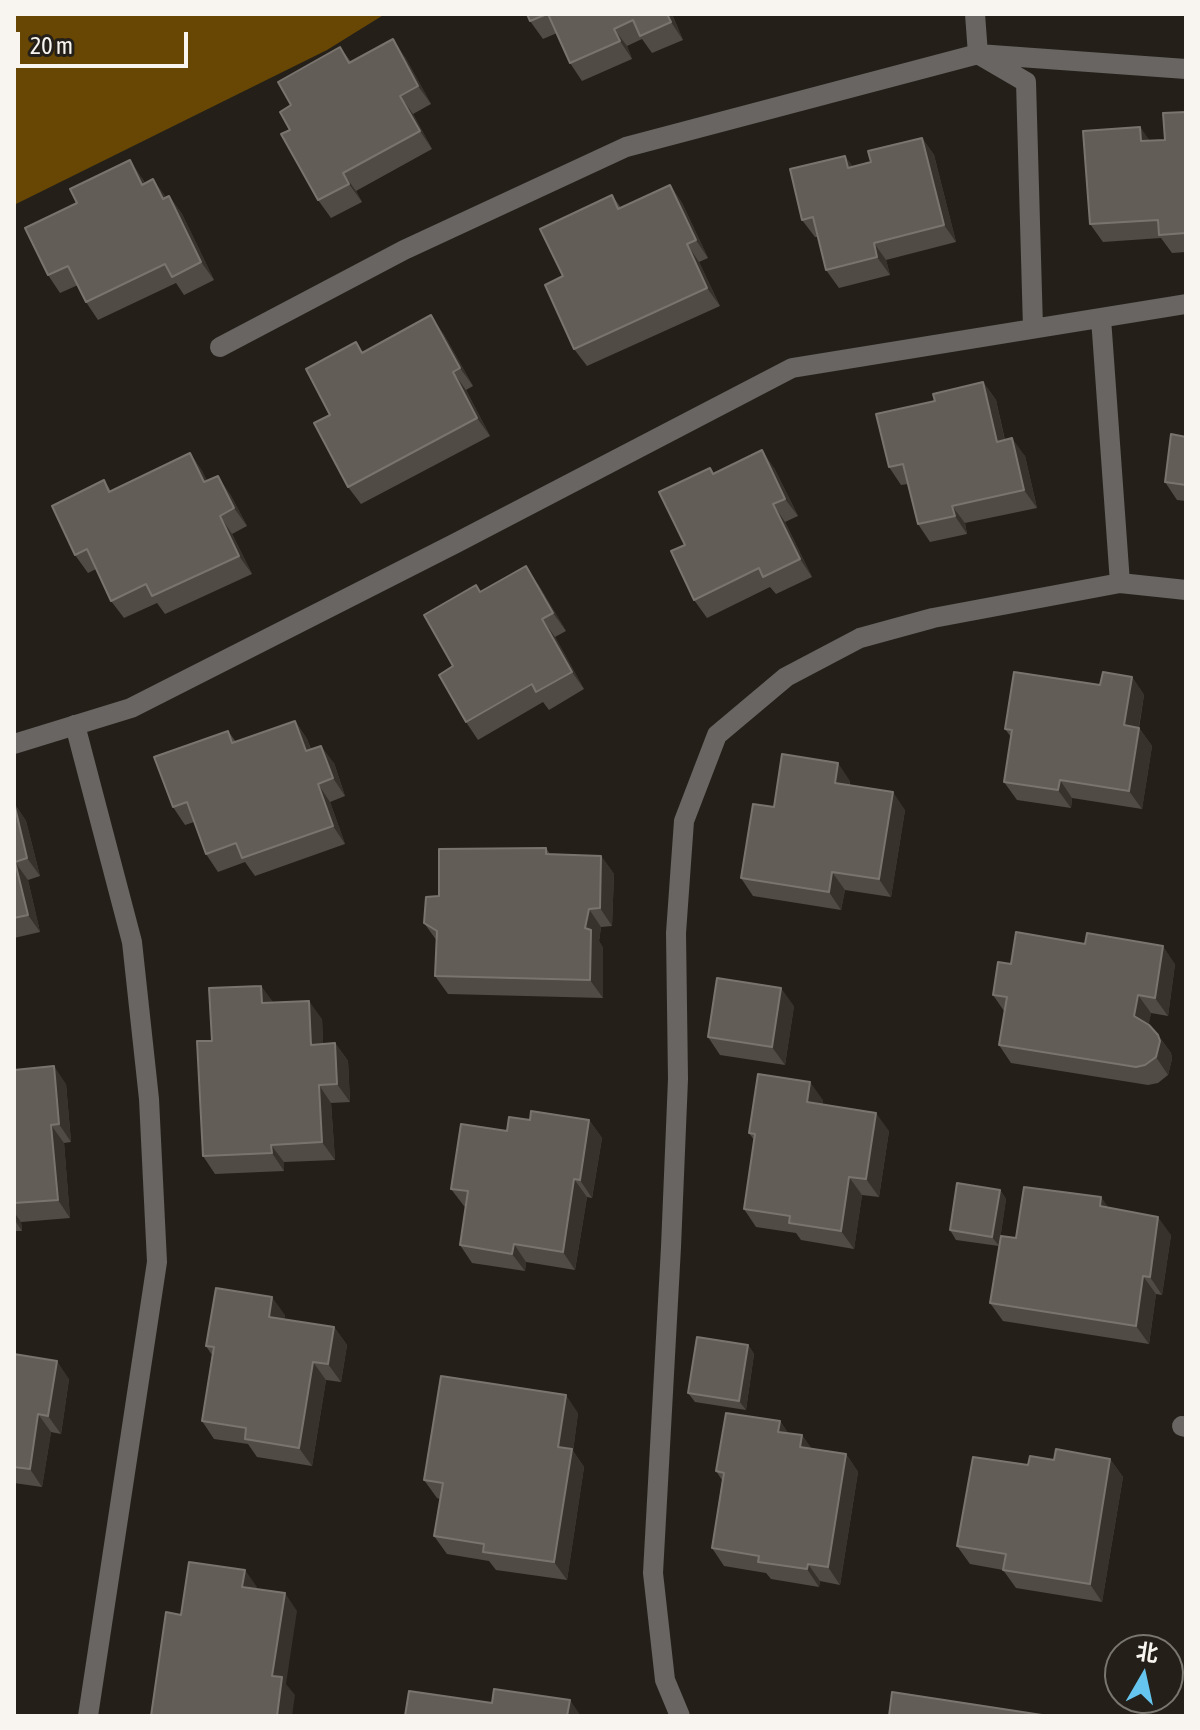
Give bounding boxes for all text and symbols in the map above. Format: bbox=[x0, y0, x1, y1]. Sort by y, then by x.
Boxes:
scale bar bbox=[20, 16, 192, 66]
text: 20 m bbox=[30, 32, 73, 59]
north arrow bbox=[1104, 1634, 1184, 1714]
text: 北 bbox=[1135, 1638, 1160, 1667]

